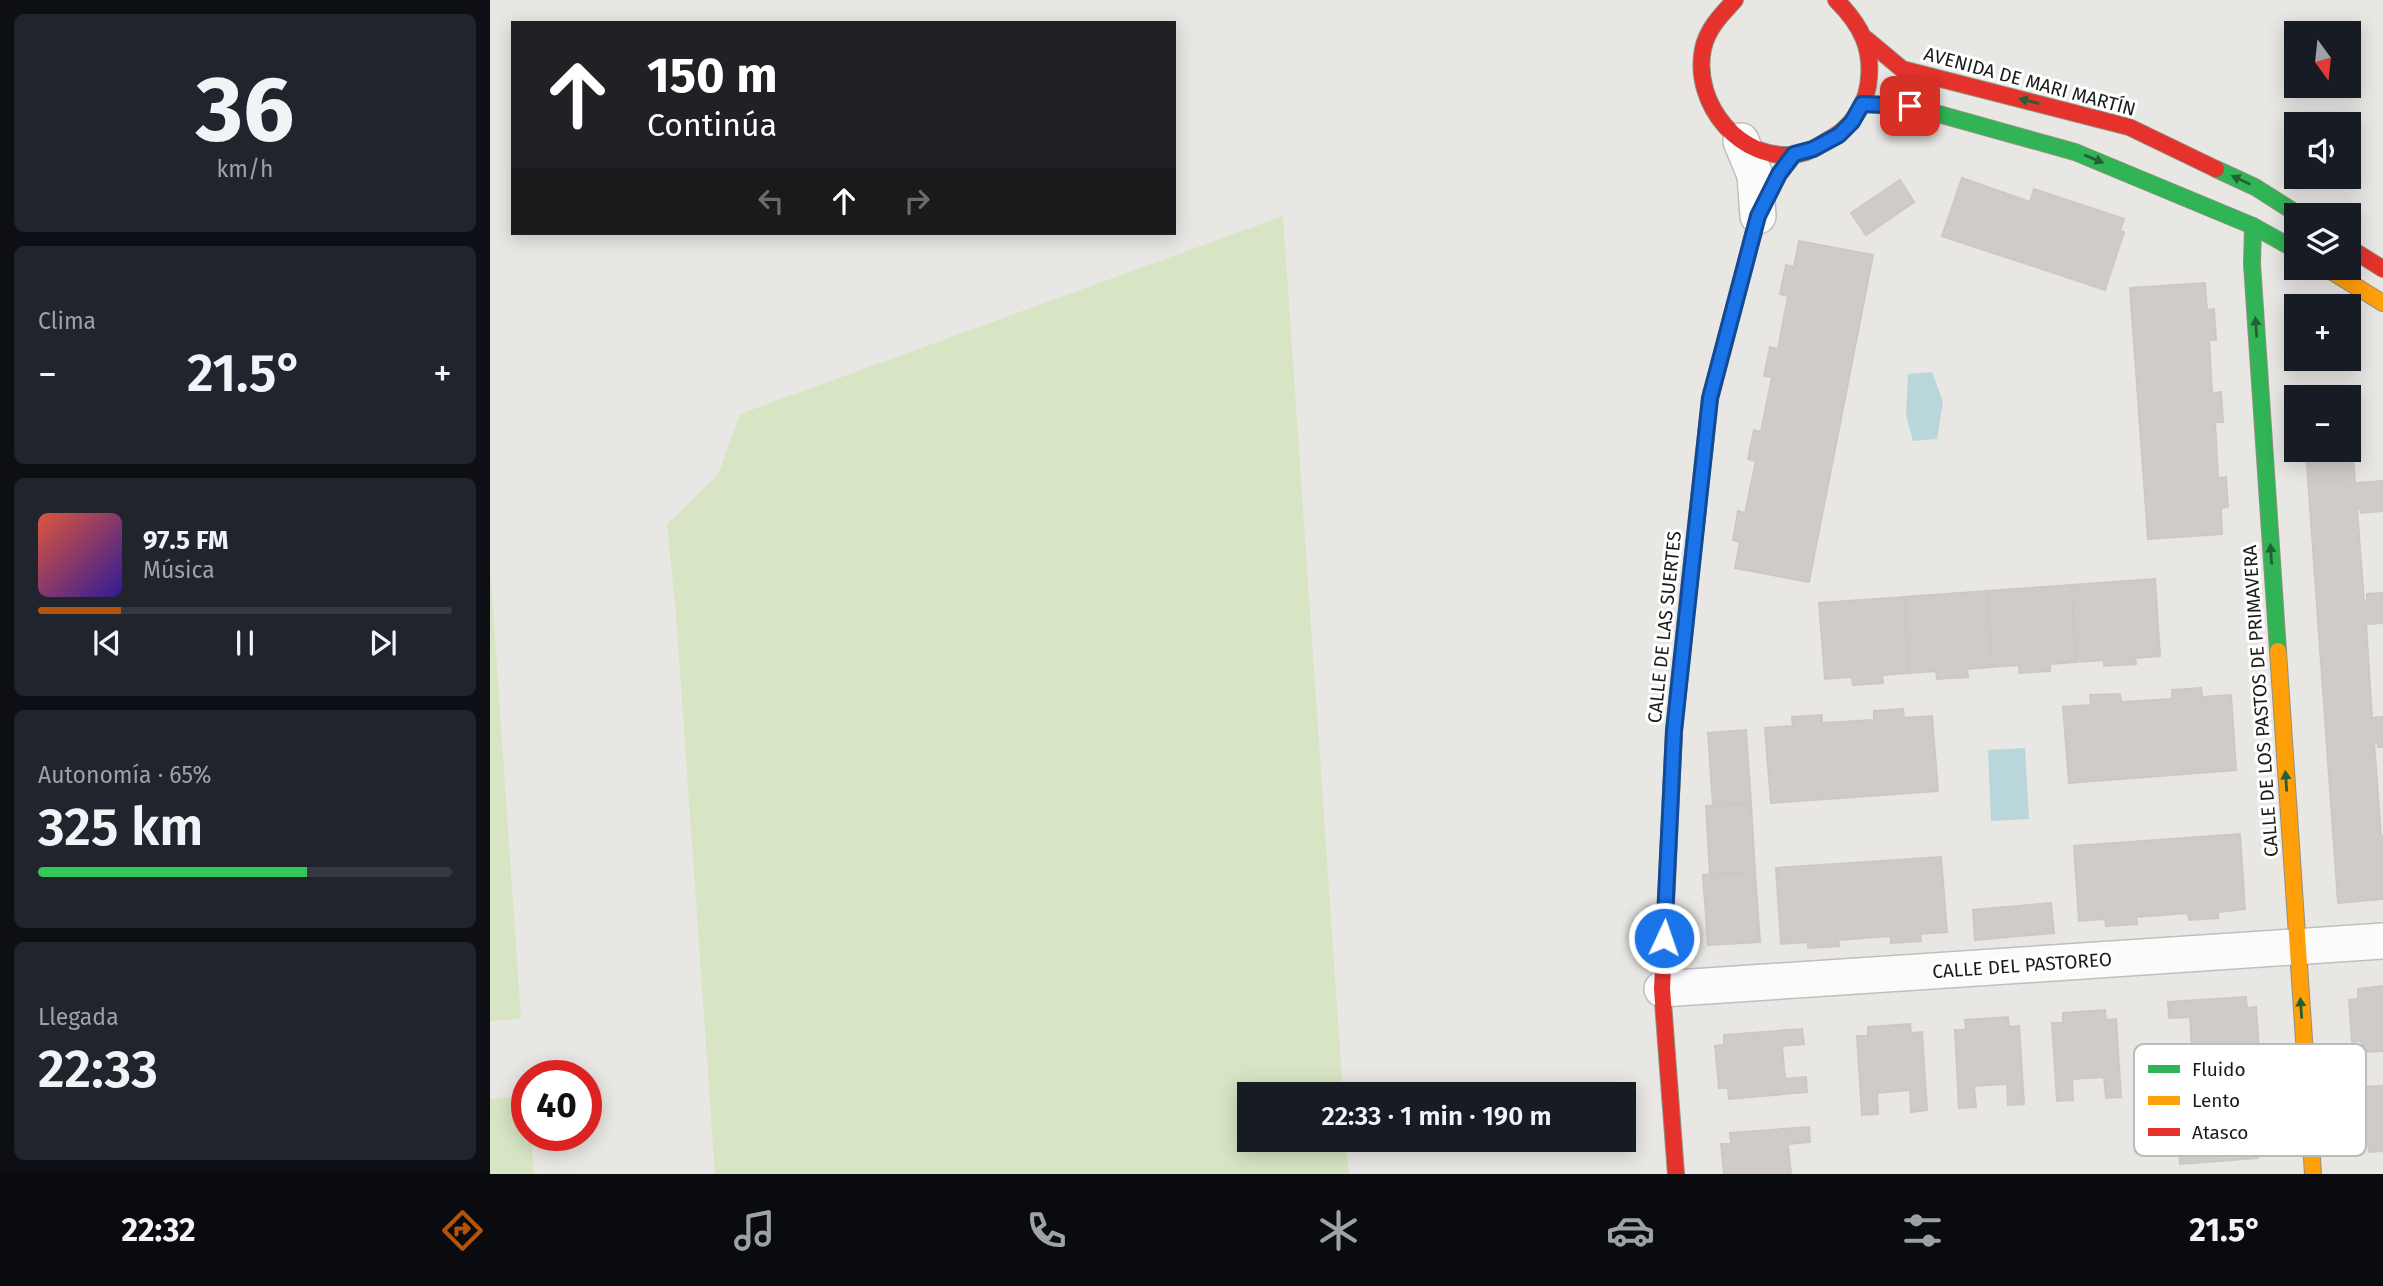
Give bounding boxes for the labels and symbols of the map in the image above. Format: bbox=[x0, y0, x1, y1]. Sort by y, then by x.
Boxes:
north arrow bbox=[2284, 21, 2361, 98]
street label: AVENIDA DE MARI MARTÍN bbox=[1921, 42, 2138, 121]
pin bbox=[1880, 76, 1940, 136]
one-way arrow bbox=[2018, 95, 2040, 106]
one-way arrow bbox=[2083, 154, 2104, 165]
one-way arrow bbox=[2231, 174, 2251, 186]
one-way arrow bbox=[2250, 316, 2261, 338]
street label: CALLE DE LAS SUERTES bbox=[1643, 530, 1686, 724]
one-way arrow bbox=[2265, 543, 2276, 565]
street label: CALLE DE LOS PASTOS DE PRIMAVERA bbox=[2238, 544, 2283, 858]
one-way arrow bbox=[2280, 770, 2291, 792]
position arrow bbox=[1627, 901, 1701, 975]
street label: CALLE DEL PASTOREO bbox=[1931, 948, 2113, 983]
one-way arrow bbox=[2295, 997, 2306, 1019]
legend bbox=[2134, 1044, 2366, 1156]
text: Fluido bbox=[2192, 1058, 2246, 1081]
speed limit sign: 40 bbox=[511, 1060, 602, 1151]
text: Lento bbox=[2192, 1089, 2240, 1112]
text: Atasco bbox=[2192, 1121, 2248, 1144]

